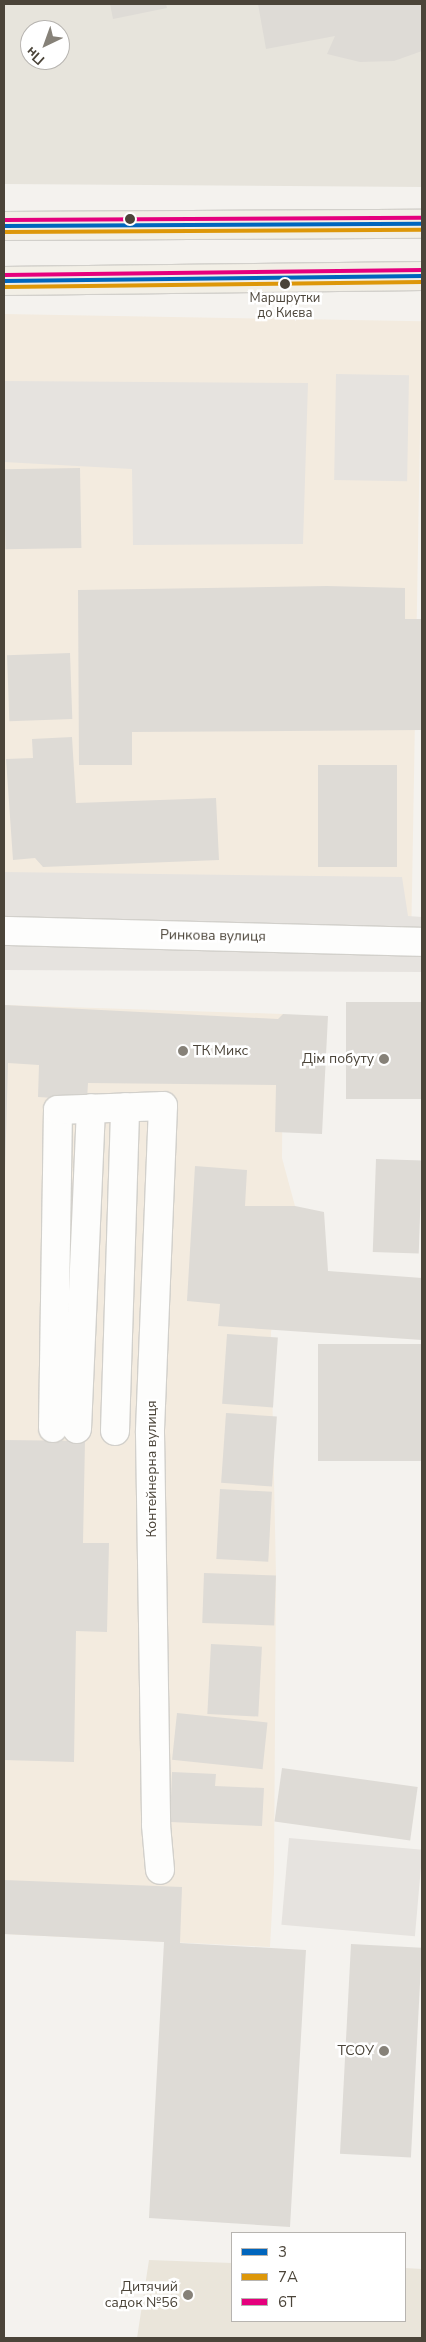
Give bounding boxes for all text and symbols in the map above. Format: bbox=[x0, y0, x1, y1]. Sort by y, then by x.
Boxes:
north arrow bbox=[20, 20, 70, 70]
text: Пн bbox=[22, 42, 49, 69]
unlabelled marker bbox=[125, 214, 135, 224]
marker: Маршрутки до Києва bbox=[280, 279, 290, 289]
place label: Маршрутки до Києва bbox=[250, 291, 320, 322]
street label: Ринкова вулиця bbox=[160, 927, 266, 945]
place label: ТК Микс bbox=[193, 1043, 248, 1059]
marker: ТК Микс bbox=[177, 1045, 189, 1057]
place label: Дім побуту bbox=[302, 1051, 374, 1067]
marker: Дім побуту bbox=[378, 1053, 390, 1065]
street label: Контейнерна вулиця bbox=[144, 1400, 160, 1538]
place label: ТСОУ bbox=[337, 2043, 374, 2059]
marker: ТСОУ bbox=[378, 2045, 390, 2057]
legend bbox=[231, 2232, 406, 2322]
text: 3 bbox=[278, 2242, 287, 2262]
text: 7А bbox=[278, 2267, 298, 2287]
place label: Дитячий садок №56 bbox=[105, 2279, 178, 2312]
marker: Дитячий садок №56 bbox=[182, 2289, 194, 2301]
text: 6Т bbox=[278, 2292, 296, 2312]

